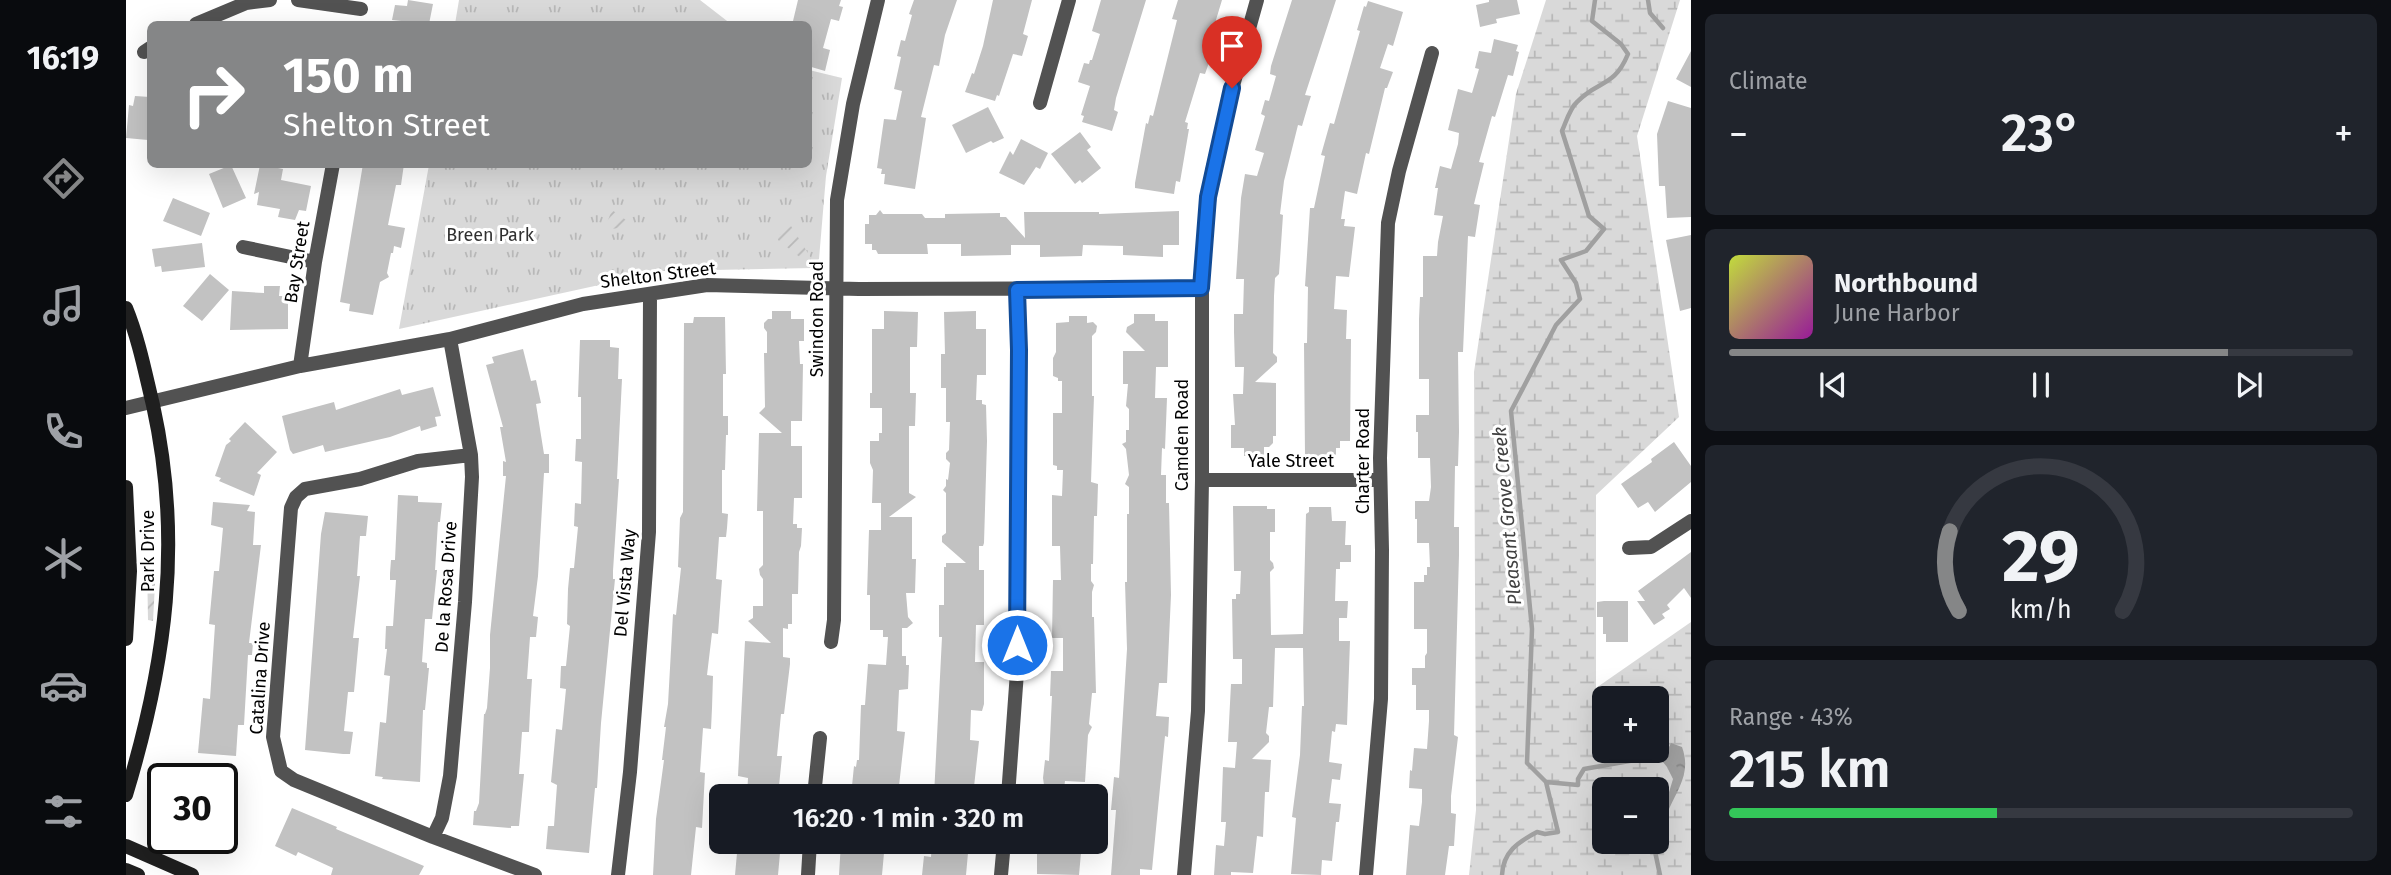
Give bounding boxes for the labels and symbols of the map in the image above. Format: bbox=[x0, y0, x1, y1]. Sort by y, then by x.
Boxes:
pin bbox=[1202, 16, 1262, 88]
street label: Bay Street bbox=[280, 219, 314, 305]
park label: Breen Park bbox=[446, 224, 535, 246]
street label: Shelton Street bbox=[599, 257, 718, 293]
street label: Swindon Road bbox=[806, 261, 828, 377]
street label: Camden Road bbox=[1171, 379, 1193, 491]
street label: Charter Road bbox=[1352, 408, 1374, 514]
water label: Pleasant Grove Creek bbox=[1488, 426, 1526, 606]
street label: Yale Street bbox=[1248, 450, 1335, 472]
street label: Park Drive bbox=[137, 510, 159, 592]
street label: De la Rosa Drive bbox=[430, 520, 462, 654]
street label: Del Vista Way bbox=[609, 528, 641, 638]
position arrow bbox=[980, 608, 1054, 682]
street label: Catalina Drive bbox=[245, 621, 275, 735]
speed limit sign: 30 bbox=[147, 763, 238, 854]

